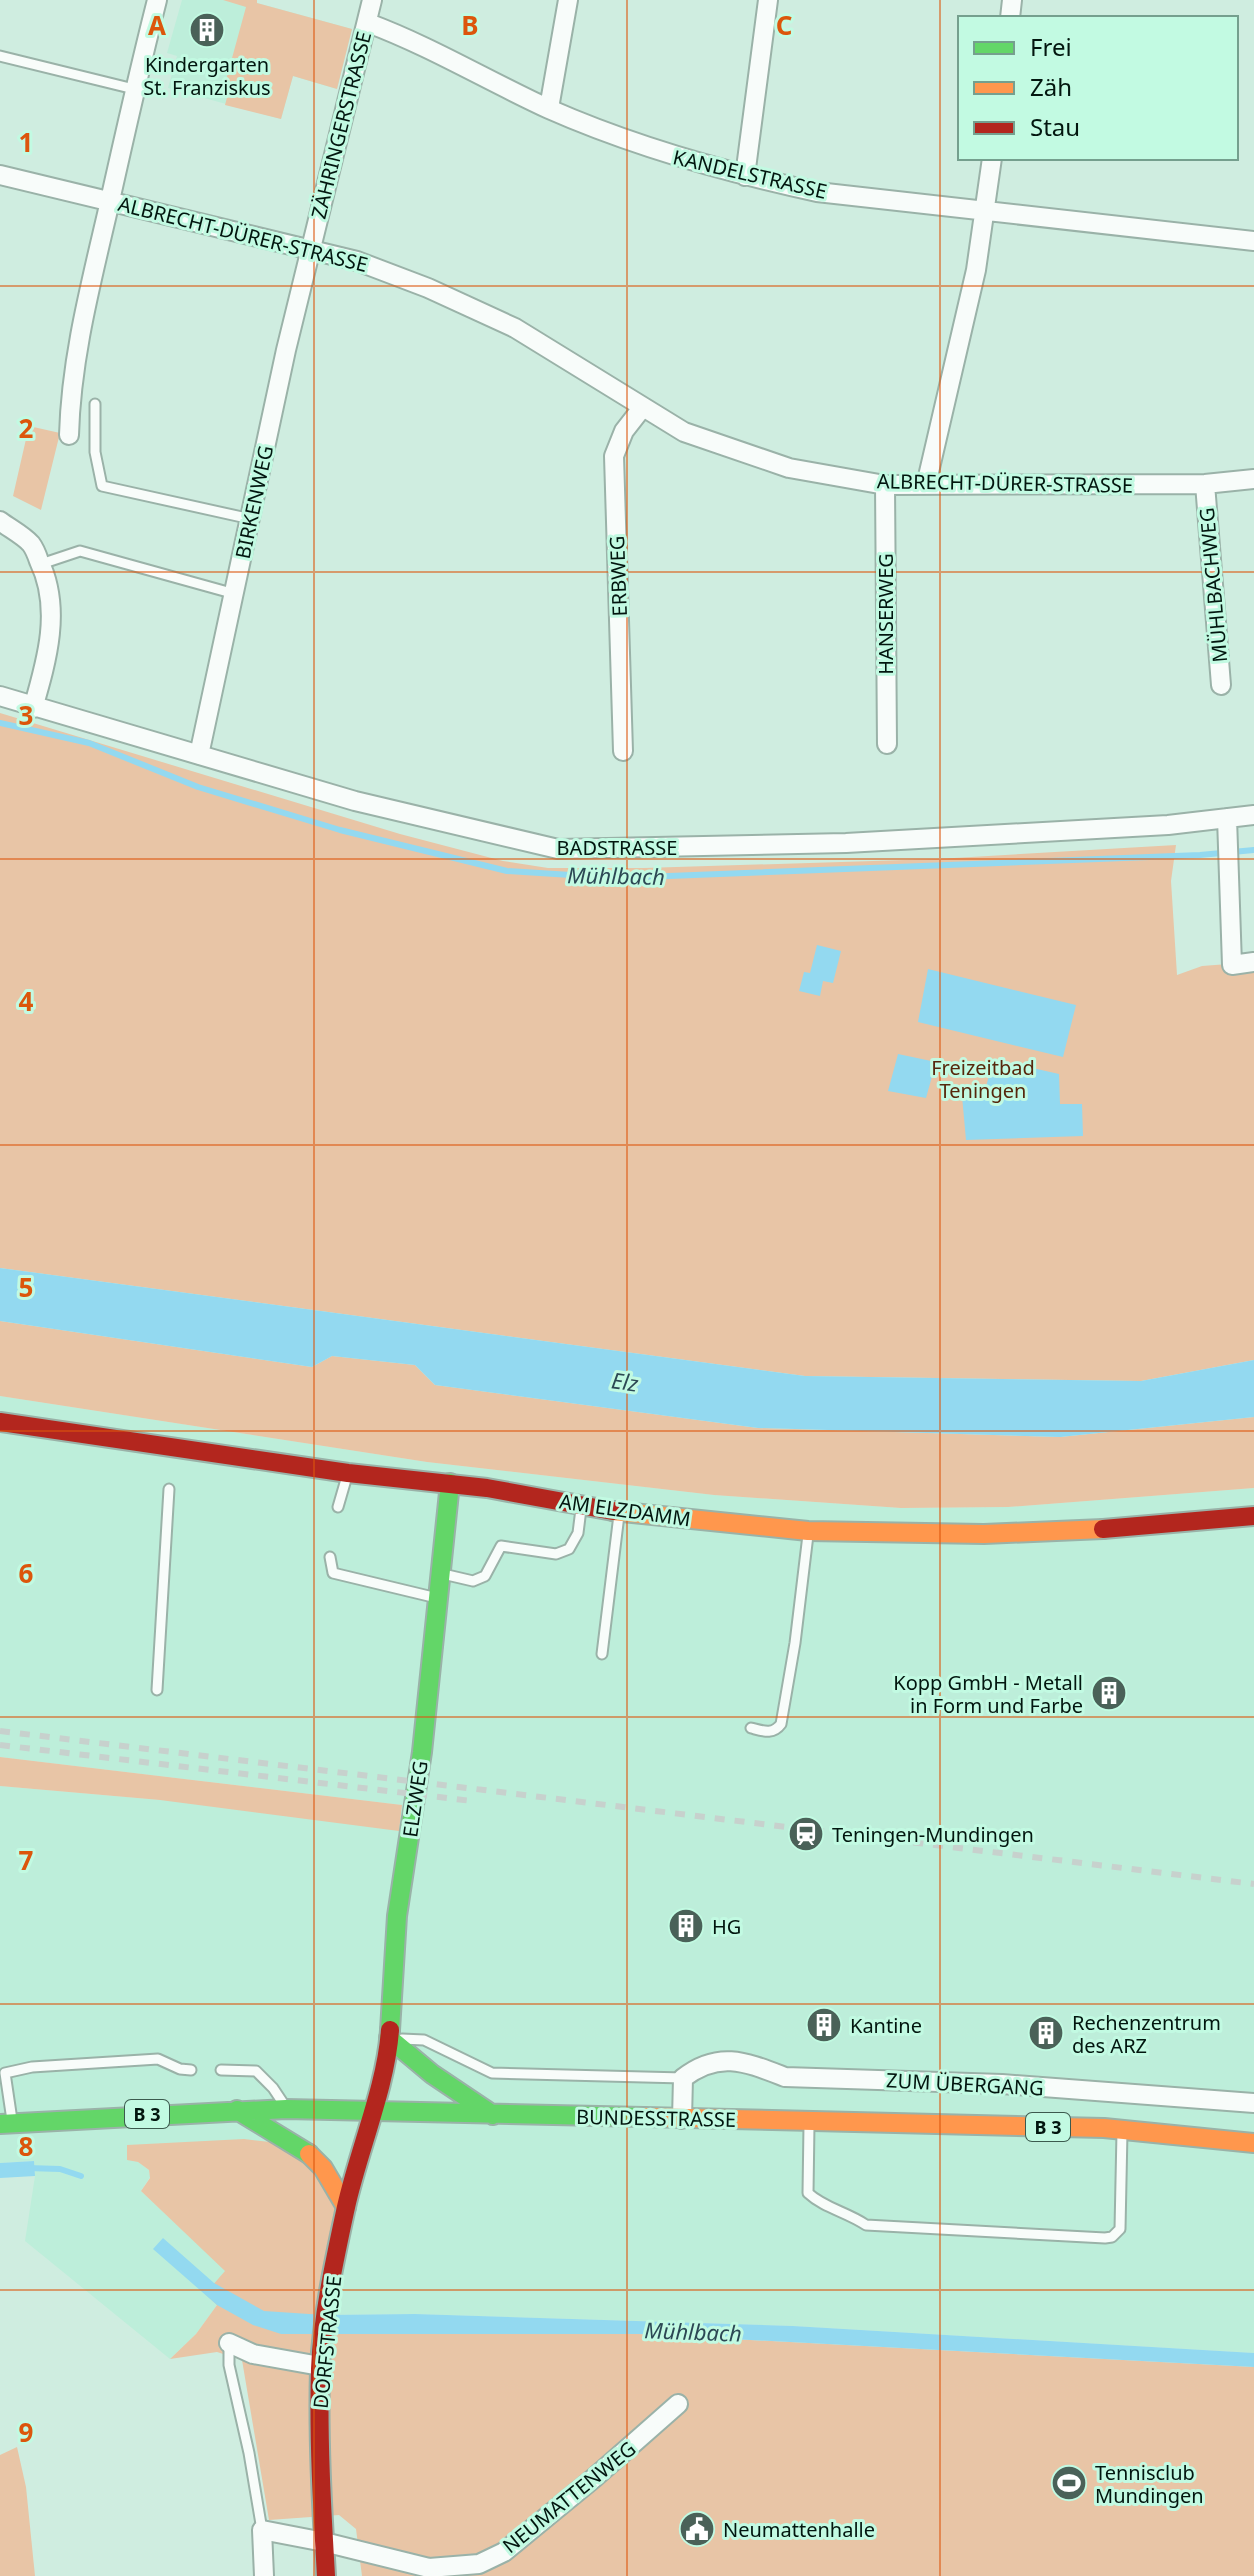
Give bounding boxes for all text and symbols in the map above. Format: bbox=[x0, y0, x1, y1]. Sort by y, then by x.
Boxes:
text: A bbox=[148, 7, 166, 43]
text: B bbox=[461, 7, 479, 43]
text: C bbox=[776, 7, 792, 43]
building icon: Kindergarten St. Franziskus bbox=[188, 11, 226, 49]
legend bbox=[958, 16, 1238, 160]
street label: ZÄHRINGERSTRASSE bbox=[305, 29, 377, 221]
text: Frei bbox=[1030, 30, 1072, 63]
place label: Kindergarten St. Franziskus bbox=[143, 51, 271, 101]
text: Zäh bbox=[1030, 70, 1072, 103]
text: Stau bbox=[1030, 110, 1080, 143]
text: 1 bbox=[19, 124, 33, 160]
street label: KANDELSTRASSE bbox=[670, 143, 830, 205]
street label: ALBRECHT-DÜRER-STRASSE bbox=[115, 190, 371, 278]
text: 2 bbox=[19, 410, 34, 446]
street label: BIRKENWEG bbox=[229, 443, 279, 561]
street label: ALBRECHT-DÜRER-STRASSE bbox=[877, 467, 1133, 499]
street label: MÜHLBACHWEG bbox=[1193, 507, 1233, 663]
street label: ERBWEG bbox=[603, 535, 633, 617]
street label: HANSERWEG bbox=[872, 553, 899, 675]
text: 3 bbox=[19, 697, 33, 733]
street label: BADSTRASSE bbox=[557, 834, 677, 861]
water label: Mühlbach bbox=[567, 859, 665, 891]
text: 4 bbox=[19, 983, 34, 1019]
park label: Freizeitbad Teningen bbox=[931, 1054, 1035, 1104]
text: 5 bbox=[19, 1269, 33, 1305]
water label: Elz bbox=[610, 1364, 641, 1398]
street label: AM ELZDAMM bbox=[558, 1487, 692, 1533]
text: 6 bbox=[19, 1555, 34, 1591]
place label: Kopp GmbH - Metall in Form und Farbe bbox=[893, 1669, 1083, 1719]
building icon: Kopp GmbH - Metall in Form und Farbe bbox=[1090, 1674, 1128, 1712]
street label: ELZWEG bbox=[396, 1759, 434, 1839]
station icon: Teningen-Mundingen bbox=[787, 1815, 825, 1853]
place label: Teningen-Mundingen bbox=[832, 1821, 1034, 1848]
text: 7 bbox=[19, 1842, 34, 1878]
building icon: HG bbox=[667, 1907, 705, 1945]
place label: HG bbox=[712, 1913, 741, 1940]
building icon: Kantine bbox=[805, 2006, 843, 2044]
place label: Rechenzentrum des ARZ bbox=[1072, 2009, 1221, 2059]
place label: Kantine bbox=[850, 2012, 922, 2039]
building icon: Rechenzentrum des ARZ bbox=[1027, 2014, 1065, 2052]
street label: ZUM ÜBERGANG bbox=[886, 2066, 1044, 2102]
road number: B 3 bbox=[125, 2100, 169, 2128]
street label: BUNDESSTRASSE bbox=[576, 2103, 736, 2133]
road number: B 3 bbox=[1026, 2113, 1070, 2141]
text: 8 bbox=[19, 2128, 33, 2164]
street label: DORFSTRASSE bbox=[307, 2274, 347, 2410]
water label: Mühlbach bbox=[644, 2314, 742, 2348]
text: 9 bbox=[19, 2414, 33, 2450]
street label: NEUMATTENWEG bbox=[497, 2435, 641, 2559]
place label: Tennisclub Mundingen bbox=[1095, 2459, 1204, 2509]
sports icon: Tennisclub Mundingen bbox=[1050, 2464, 1088, 2502]
public building icon: Neumattenhalle bbox=[678, 2510, 716, 2548]
place label: Neumattenhalle bbox=[723, 2516, 875, 2543]

